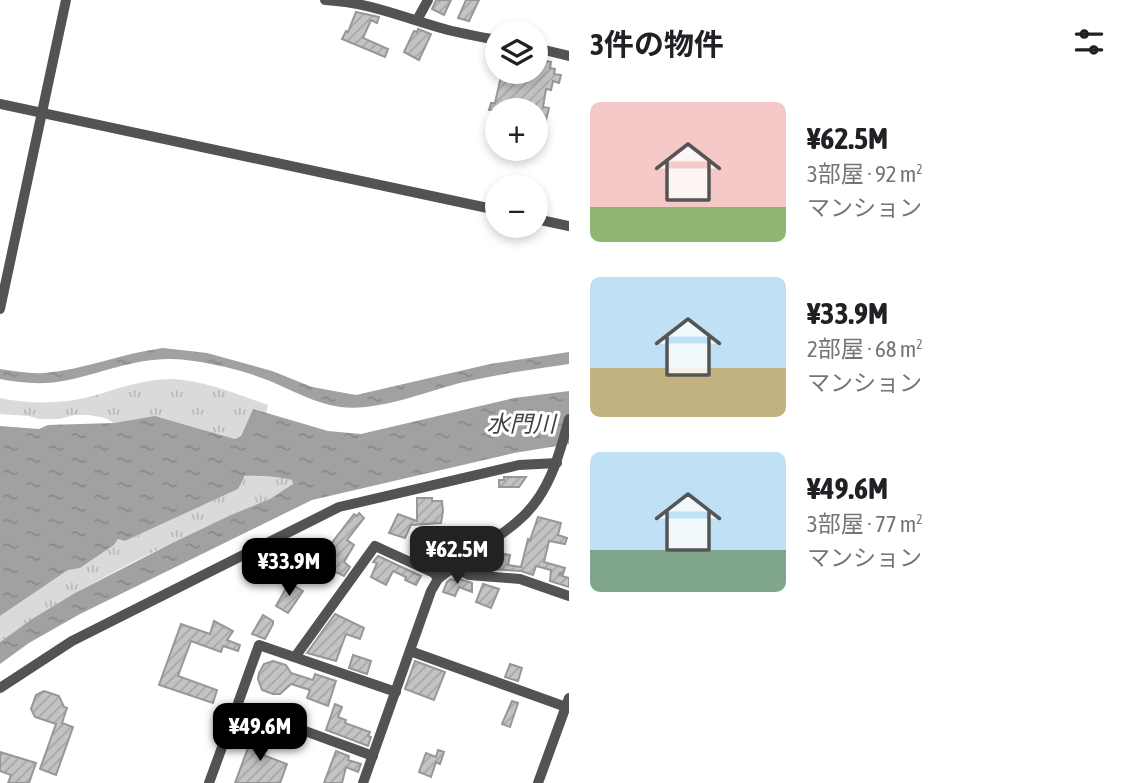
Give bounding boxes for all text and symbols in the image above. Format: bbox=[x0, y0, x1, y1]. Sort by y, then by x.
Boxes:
map controls bbox=[485, 21, 548, 238]
button: layers bbox=[485, 21, 548, 84]
icon: filters bbox=[1070, 23, 1108, 61]
text: 3件の物件 bbox=[590, 27, 724, 61]
button: + bbox=[485, 98, 548, 161]
text: ¥62.5M bbox=[807, 121, 888, 155]
icon: home bbox=[646, 130, 730, 214]
text: 3部屋 · 92 m² bbox=[807, 161, 923, 187]
button: − bbox=[485, 175, 548, 238]
text: マンション bbox=[807, 195, 922, 221]
text: ¥33.9M bbox=[807, 296, 888, 330]
icon: home bbox=[646, 305, 730, 389]
text: 2部屋 · 68 m² bbox=[807, 336, 923, 362]
text: マンション bbox=[807, 370, 922, 396]
water label: 水門川 bbox=[487, 411, 559, 437]
text: ¥49.6M bbox=[807, 471, 888, 505]
icon: home bbox=[646, 480, 730, 564]
text: 3部屋 · 77 m² bbox=[807, 511, 923, 537]
pin: ¥62.5M bbox=[400, 526, 514, 586]
text: ¥62.5M bbox=[426, 536, 488, 562]
pin: ¥33.9M bbox=[232, 538, 346, 598]
text: マンション bbox=[807, 545, 922, 571]
text: ¥33.9M bbox=[258, 548, 320, 574]
pin: ¥49.6M bbox=[203, 704, 317, 763]
text: ¥49.6M bbox=[229, 713, 291, 739]

